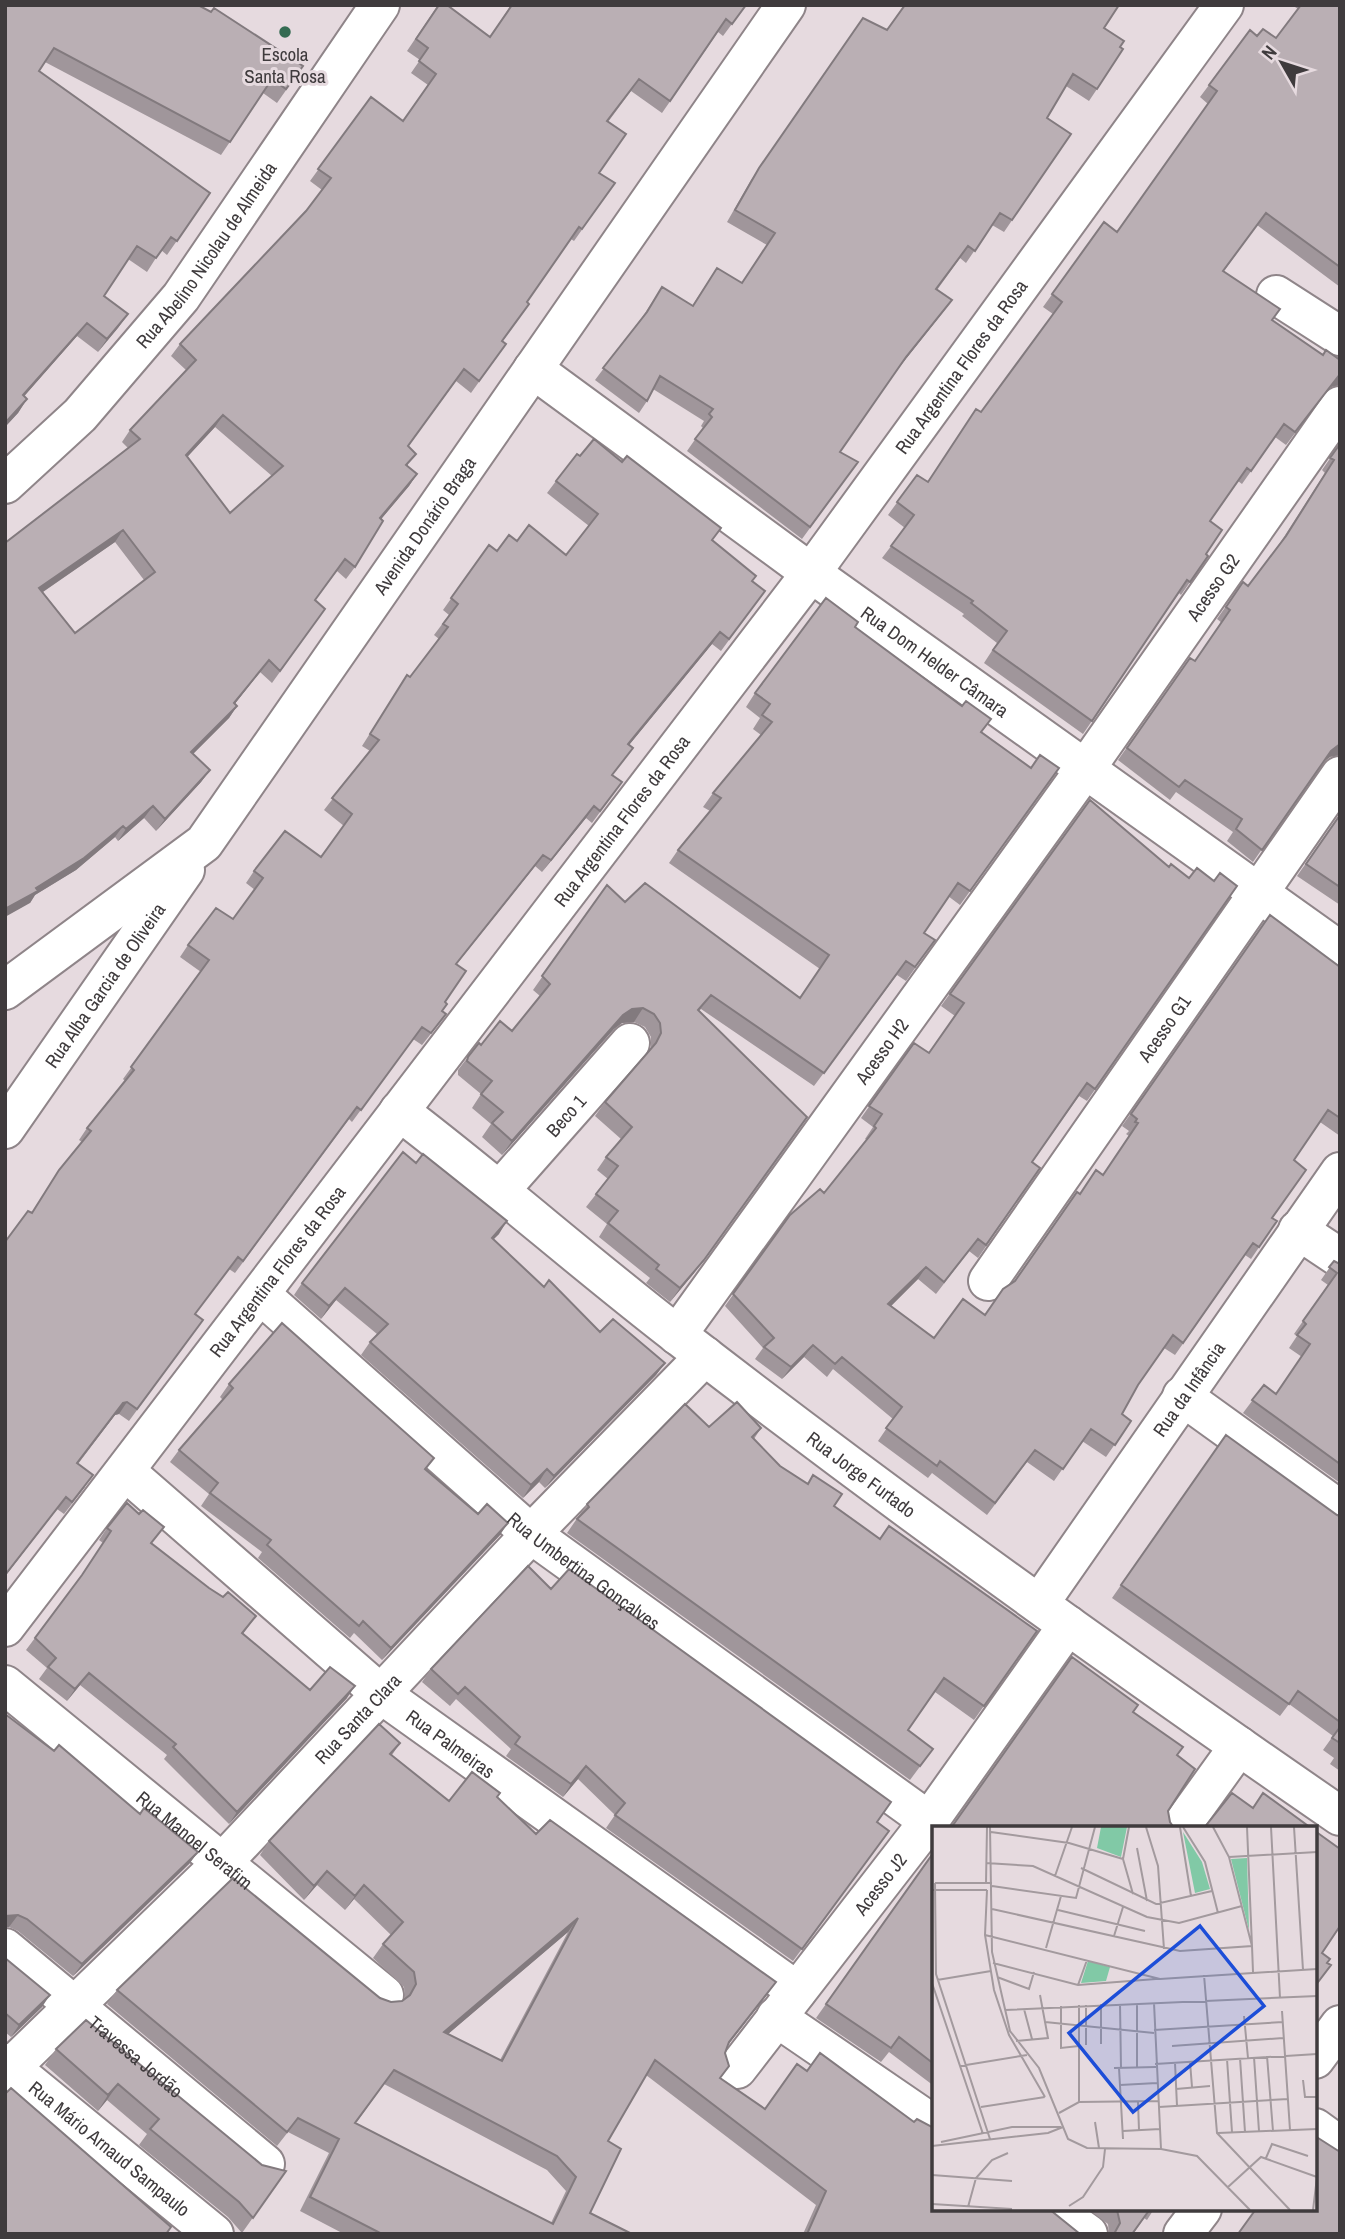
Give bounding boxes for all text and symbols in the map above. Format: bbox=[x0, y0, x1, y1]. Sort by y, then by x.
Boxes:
marker: Escola Santa Rosa bbox=[277, 24, 293, 40]
north arrow bbox=[1247, 28, 1317, 98]
text: N bbox=[1255, 40, 1282, 65]
place label: Escola Santa Rosa bbox=[244, 41, 326, 89]
street label: Rua Abelino Nicolau de Almeida bbox=[130, 156, 283, 354]
street label: Rua Argentina Flores da Rosa bbox=[889, 274, 1033, 459]
street label: Avenida Donário Braga bbox=[367, 451, 482, 601]
street label: Acesso G2 bbox=[1180, 549, 1245, 627]
street label: Rua Dom Helder Câmara bbox=[856, 600, 1014, 723]
street label: Rua Argentina Flores da Rosa bbox=[548, 729, 696, 912]
street label: Rua Alba Garcia de Oliveira bbox=[39, 898, 171, 1073]
street label: Acesso G1 bbox=[1131, 989, 1197, 1068]
street label: Acesso H2 bbox=[849, 1013, 914, 1090]
street label: Beco 1 bbox=[540, 1089, 592, 1142]
street label: Rua Argentina Flores da Rosa bbox=[203, 1180, 351, 1362]
street label: Rua da Infância bbox=[1147, 1336, 1231, 1442]
street label: Rua Jorge Furtado bbox=[801, 1425, 921, 1523]
street label: Rua Umbertina Gonçalves bbox=[502, 1506, 666, 1636]
street label: Rua Santa Clara bbox=[309, 1668, 407, 1770]
street label: Rua Palmeiras bbox=[401, 1703, 500, 1784]
street label: Rua Manoel Serafim bbox=[131, 1785, 258, 1895]
inset map bbox=[932, 1826, 1317, 2211]
street label: Acesso J2 bbox=[847, 1848, 913, 1921]
street label: Travessa Jordão bbox=[83, 2010, 189, 2104]
street label: Rua Mário Arnaud Sampaulo bbox=[23, 2075, 196, 2222]

